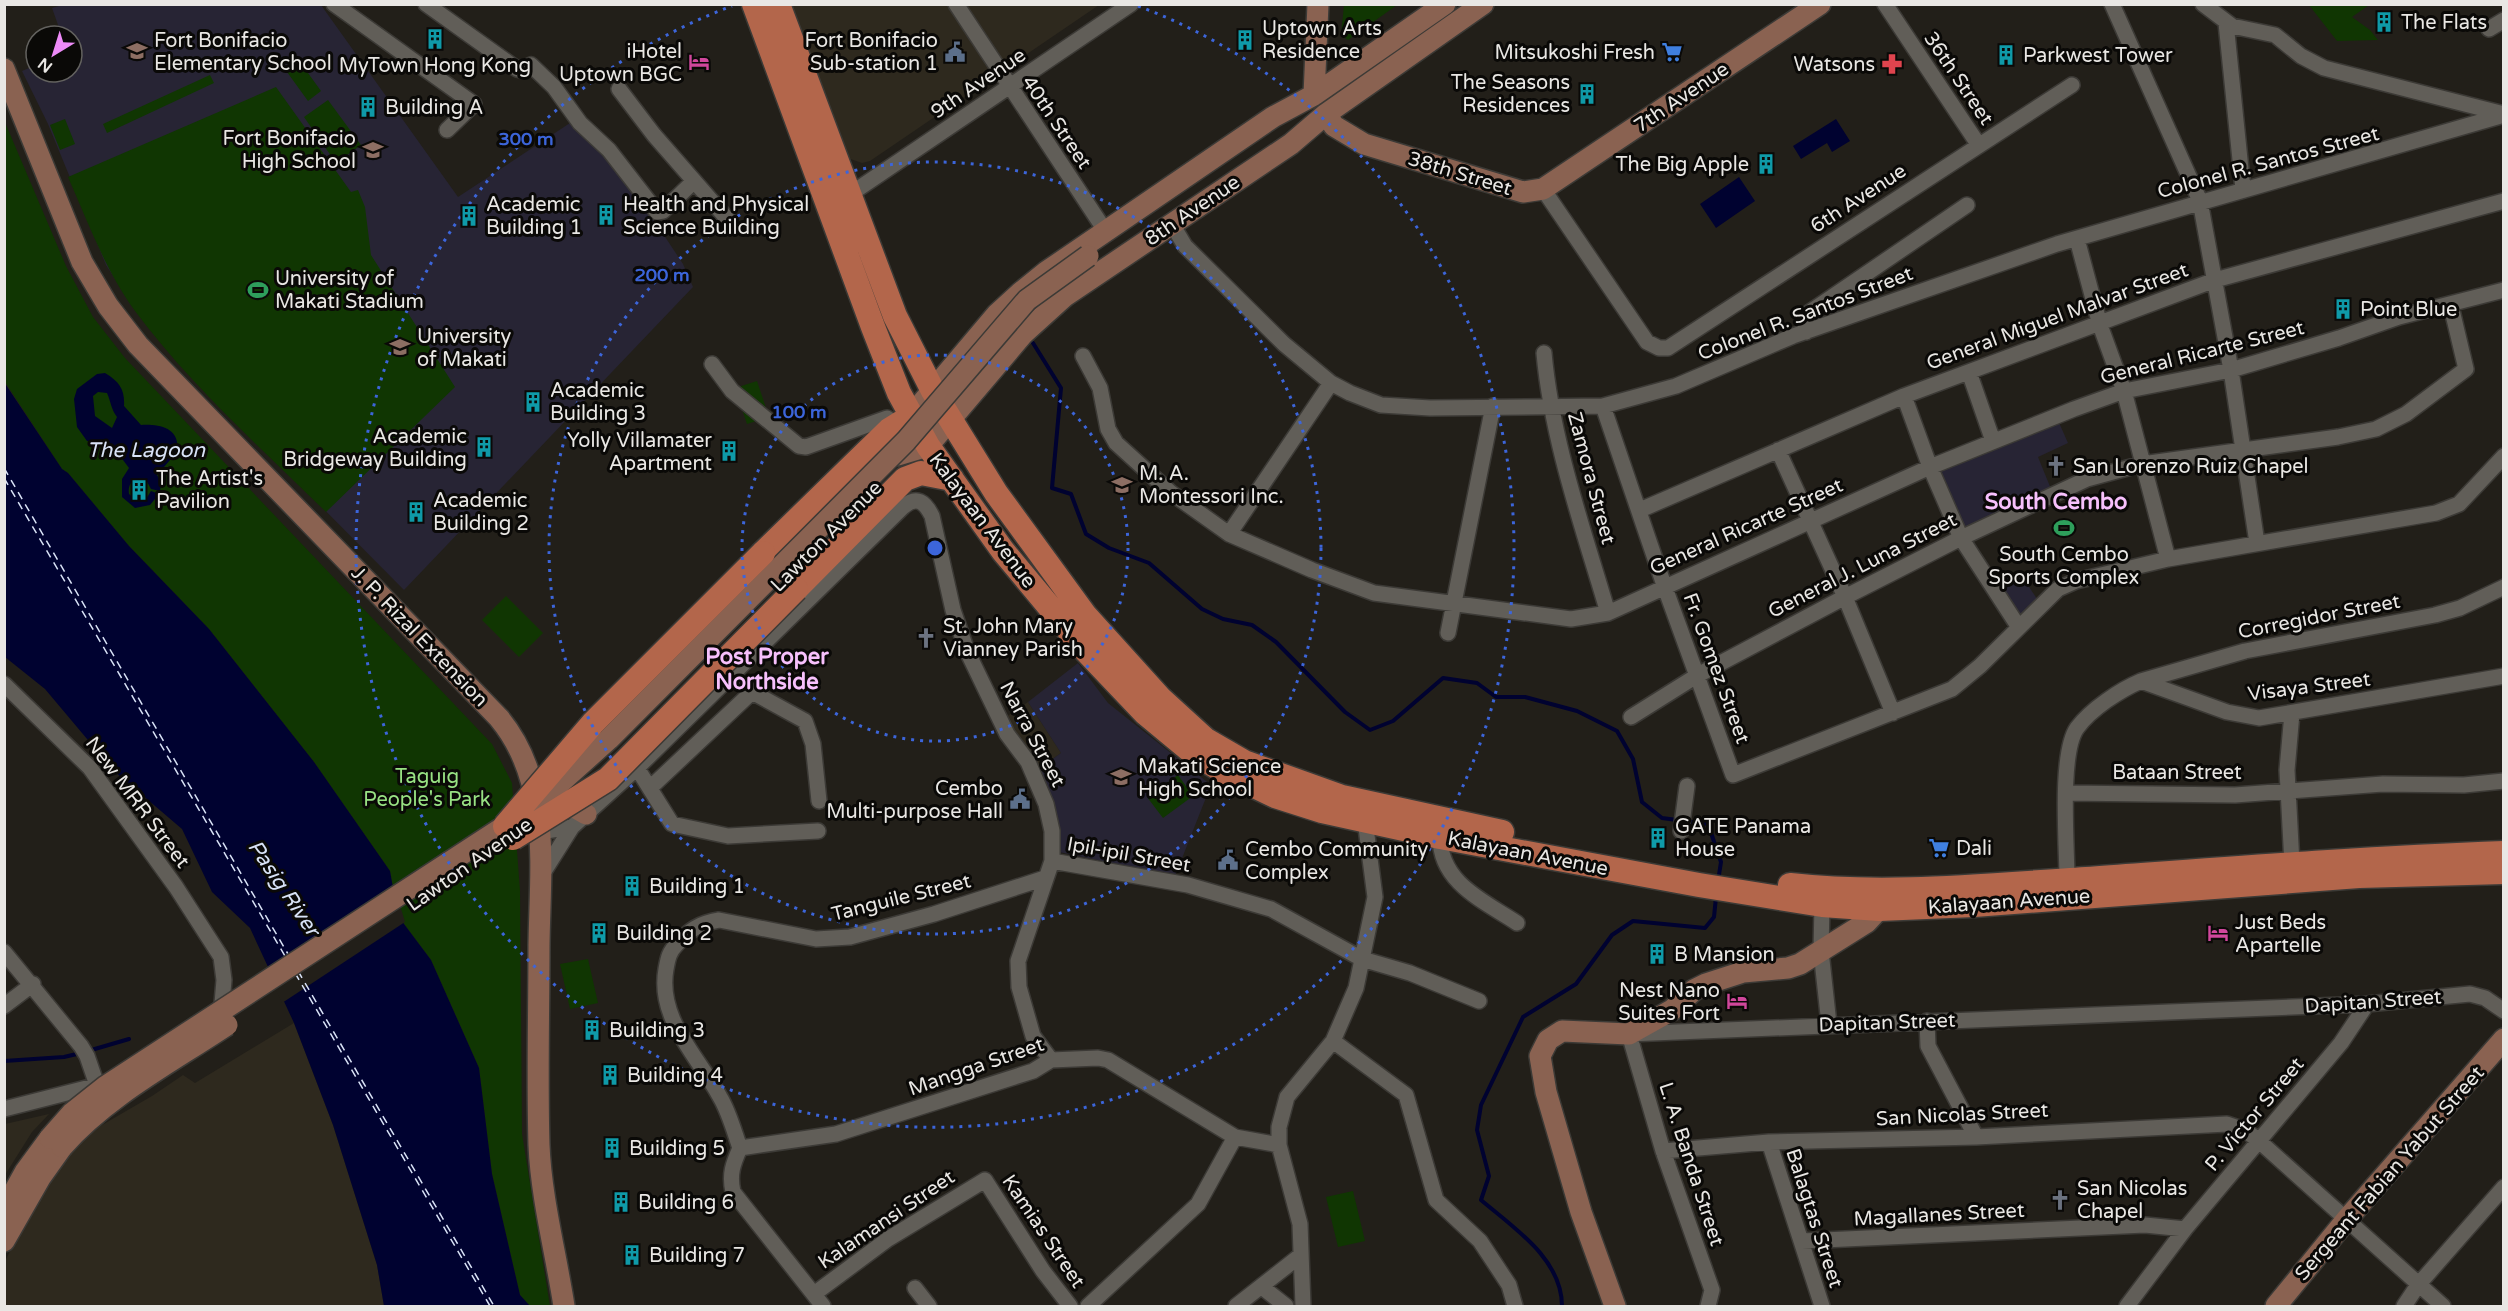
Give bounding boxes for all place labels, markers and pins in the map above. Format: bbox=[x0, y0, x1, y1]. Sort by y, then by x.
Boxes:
building icon: The Flats bbox=[2372, 10, 2396, 34]
place label: The Flats bbox=[2401, 11, 2487, 35]
place label: Uptown Arts Residence bbox=[1262, 17, 1382, 64]
building icon: MyTown Hong Kong bbox=[423, 27, 447, 51]
building icon: Uptown Arts Residence bbox=[1233, 28, 1257, 52]
place label: Fort Bonifacio Elementary School bbox=[154, 29, 332, 76]
place label: Fort Bonifacio Sub-station 1 bbox=[805, 29, 938, 76]
school or university icon: Fort Bonifacio Elementary School bbox=[125, 39, 149, 63]
place label: iHotel Uptown BGC bbox=[559, 40, 682, 87]
public building icon: Fort Bonifacio Sub-station 1 bbox=[943, 40, 967, 64]
supermarket icon: Mitsukoshi Fresh bbox=[1660, 40, 1684, 64]
place label: Mitsukoshi Fresh bbox=[1495, 41, 1655, 65]
building icon: Parkwest Tower bbox=[1994, 43, 2018, 67]
place label: Parkwest Tower bbox=[2023, 44, 2173, 68]
hotel icon: iHotel Uptown BGC bbox=[687, 50, 711, 74]
pharmacy icon: Watsons bbox=[1880, 52, 1904, 76]
place label: Watsons bbox=[1793, 53, 1875, 77]
place label: MyTown Hong Kong bbox=[339, 54, 531, 78]
place label: The Seasons Residences bbox=[1451, 71, 1570, 118]
building icon: The Seasons Residences bbox=[1575, 82, 1599, 106]
building icon: Building A bbox=[356, 95, 380, 119]
place label: Building A bbox=[385, 96, 483, 120]
place label: Fort Bonifacio High School bbox=[223, 127, 356, 174]
school or university icon: Fort Bonifacio High School bbox=[361, 138, 385, 162]
building icon: The Big Apple bbox=[1754, 152, 1778, 176]
place label: The Big Apple bbox=[1615, 153, 1749, 177]
place label: Academic Building 1 bbox=[486, 193, 582, 240]
place label: Health and Physical Science Building bbox=[623, 193, 809, 240]
building icon: Health and Physical Science Building bbox=[594, 203, 618, 227]
building icon: Academic Building 1 bbox=[457, 204, 481, 228]
place label: University of Makati Stadium bbox=[275, 267, 424, 314]
sports icon: University of Makati Stadium bbox=[246, 278, 270, 302]
building icon: Point Blue bbox=[2331, 297, 2355, 321]
place label: Point Blue bbox=[2360, 298, 2457, 322]
place label: University of Makati bbox=[417, 325, 512, 372]
school or university icon: University of Makati bbox=[388, 335, 412, 359]
place label: Academic Building 3 bbox=[550, 379, 646, 426]
building icon: Academic Building 3 bbox=[521, 390, 545, 414]
place label: Academic Bridgeway Building bbox=[283, 425, 467, 472]
place label: Yolly Villamater Apartment bbox=[567, 429, 712, 476]
building icon: Academic Bridgeway Building bbox=[472, 435, 496, 459]
building icon: Yolly Villamater Apartment bbox=[717, 439, 741, 463]
church icon: San Lorenzo Ruiz Chapel bbox=[2044, 454, 2068, 478]
place label: San Lorenzo Ruiz Chapel bbox=[2073, 455, 2309, 479]
place label: M. A. Montessori Inc. bbox=[1139, 462, 1284, 509]
place label: The Artist's Pavilion bbox=[156, 467, 263, 514]
school or university icon: M. A. Montessori Inc. bbox=[1110, 473, 1134, 497]
building icon: The Artist's Pavilion bbox=[127, 478, 151, 502]
place label: Academic Building 2 bbox=[433, 489, 529, 536]
building icon: Academic Building 2 bbox=[404, 500, 428, 524]
sports icon: South Cembo Sports Complex bbox=[2052, 516, 2076, 540]
centre of rings bbox=[925, 538, 945, 558]
place label: South Cembo Sports Complex bbox=[1989, 543, 2139, 590]
place label: St. John Mary Vianney Parish bbox=[943, 615, 1083, 662]
church icon: St. John Mary Vianney Parish bbox=[914, 626, 938, 650]
place label: Makati Science High School bbox=[1138, 755, 1281, 802]
school or university icon: Makati Science High School bbox=[1109, 765, 1133, 789]
place label: Cembo Multi-purpose Hall bbox=[826, 777, 1003, 824]
public building icon: Cembo Multi-purpose Hall bbox=[1008, 787, 1032, 811]
place label: GATE Panama House bbox=[1675, 815, 1811, 862]
building icon: GATE Panama House bbox=[1646, 826, 1670, 850]
supermarket icon: Dali bbox=[1927, 836, 1951, 860]
place label: Dali bbox=[1956, 837, 1992, 861]
place label: Cembo Community Complex bbox=[1245, 838, 1428, 885]
public building icon: Cembo Community Complex bbox=[1216, 848, 1240, 872]
building icon: Building 1 bbox=[620, 874, 644, 898]
place label: Building 1 bbox=[649, 875, 745, 899]
place label: Just Beds Apartelle bbox=[2235, 911, 2326, 958]
building icon: Building 2 bbox=[587, 921, 611, 945]
hotel icon: Just Beds Apartelle bbox=[2206, 921, 2230, 945]
place label: Building 2 bbox=[616, 922, 712, 946]
building icon: B Mansion bbox=[1645, 942, 1669, 966]
place label: B Mansion bbox=[1674, 943, 1775, 967]
place label: Nest Nano Suites Fort bbox=[1618, 979, 1720, 1026]
hotel icon: Nest Nano Suites Fort bbox=[1725, 989, 1749, 1013]
building icon: Building 3 bbox=[580, 1018, 604, 1042]
place label: Building 3 bbox=[609, 1019, 705, 1043]
building icon: Building 4 bbox=[598, 1063, 622, 1087]
place label: Building 4 bbox=[627, 1064, 723, 1088]
building icon: Building 5 bbox=[600, 1136, 624, 1160]
place label: Building 5 bbox=[629, 1137, 725, 1161]
place label: San Nicolas Chapel bbox=[2077, 1177, 2187, 1224]
church icon: San Nicolas Chapel bbox=[2048, 1188, 2072, 1212]
building icon: Building 6 bbox=[609, 1190, 633, 1214]
place label: Building 6 bbox=[638, 1191, 734, 1215]
building icon: Building 7 bbox=[620, 1243, 644, 1267]
place label: Building 7 bbox=[649, 1244, 745, 1268]

